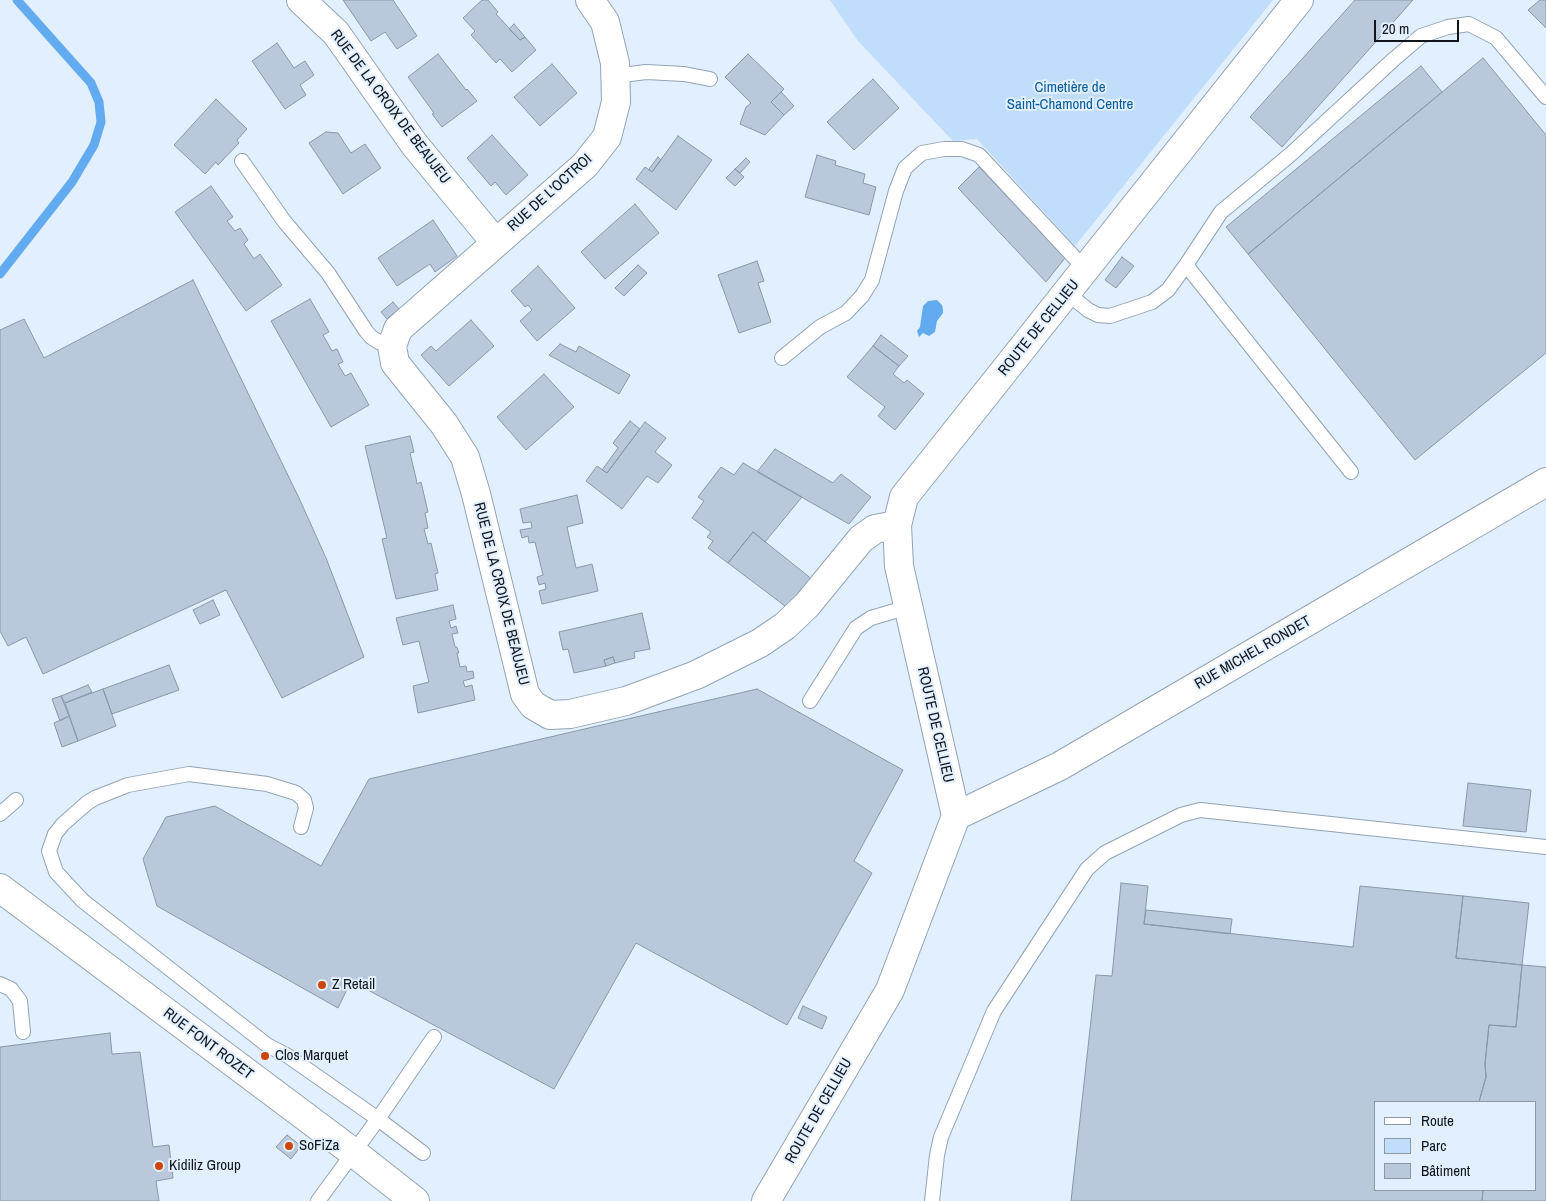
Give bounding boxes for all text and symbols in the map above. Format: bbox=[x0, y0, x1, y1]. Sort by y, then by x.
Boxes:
scale bar bbox=[1376, 10, 1461, 42]
text: 20 m bbox=[1382, 18, 1409, 39]
street label: RUE DE LA CROIX DE BEAUJEU bbox=[326, 27, 454, 187]
park label: Cimetière de Saint-Chamond Centre bbox=[1007, 79, 1133, 114]
street label: RUE DE L'OCTROI bbox=[504, 151, 596, 235]
street label: ROUTE DE CELLIEU bbox=[995, 276, 1083, 380]
street label: RUE DE LA CROIX DE BEAUJEU bbox=[470, 501, 532, 687]
street label: RUE MICHEL RONDET bbox=[1192, 612, 1314, 694]
street label: ROUTE DE CELLIEU bbox=[913, 665, 957, 785]
place label: Z Retail bbox=[332, 976, 375, 994]
marker: Z Retail bbox=[316, 979, 328, 991]
street label: RUE FONT ROZET bbox=[159, 1004, 257, 1084]
place label: Clos Marquet bbox=[275, 1047, 348, 1065]
marker: Clos Marquet bbox=[259, 1050, 271, 1062]
street label: ROUTE DE CELLIEU bbox=[782, 1055, 856, 1167]
legend bbox=[1374, 1101, 1536, 1191]
text: Route bbox=[1421, 1110, 1454, 1131]
text: Parc bbox=[1421, 1135, 1446, 1156]
place label: SoFiZa bbox=[299, 1137, 339, 1155]
marker: SoFiZa bbox=[283, 1140, 295, 1152]
place label: Kidiliz Group bbox=[169, 1157, 241, 1175]
marker: Kidiliz Group bbox=[153, 1160, 165, 1172]
text: Bâtiment bbox=[1421, 1160, 1470, 1181]

